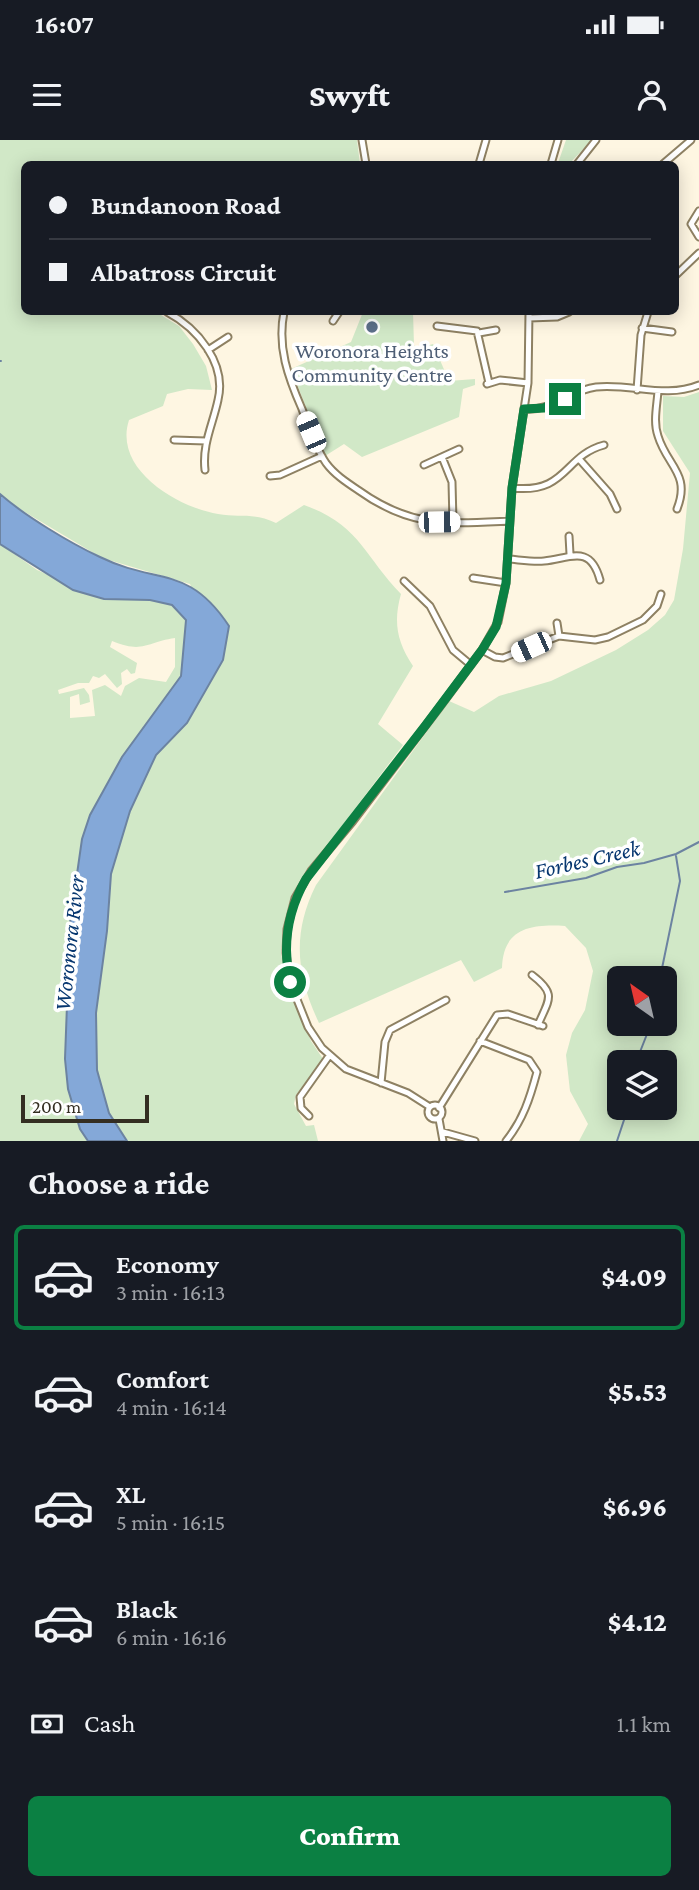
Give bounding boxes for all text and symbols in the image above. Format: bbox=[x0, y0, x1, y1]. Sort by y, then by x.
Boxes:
text: 16:07 bbox=[35, 10, 94, 39]
icon: menu bbox=[28, 76, 66, 114]
icon: person bbox=[633, 76, 671, 114]
text: Swyft bbox=[309, 77, 390, 113]
text: Bundanoon Road bbox=[91, 191, 281, 220]
text: Albatross Circuit bbox=[91, 258, 276, 287]
marker: Woronora Heights Community Centre bbox=[364, 319, 380, 335]
place label: Woronora Heights Community Centre bbox=[292, 339, 452, 387]
route end bbox=[549, 383, 581, 415]
car bbox=[294, 409, 329, 455]
car bbox=[418, 511, 461, 533]
car bbox=[508, 629, 555, 665]
water label: Forbes Creek bbox=[532, 834, 643, 884]
water label: Woronora River bbox=[49, 873, 89, 1012]
route start bbox=[274, 966, 306, 998]
north arrow bbox=[607, 966, 677, 1036]
map controls bbox=[607, 966, 677, 1120]
button: layers bbox=[607, 1050, 677, 1120]
scale bar bbox=[21, 1092, 149, 1124]
text: 200 m bbox=[32, 1096, 81, 1117]
text: Choose a ride bbox=[28, 1165, 209, 1201]
icon: car bbox=[32, 1246, 95, 1309]
text: Economy bbox=[116, 1250, 219, 1279]
text: $4.09 bbox=[601, 1263, 667, 1292]
text: 3 min · 16:13 bbox=[116, 1279, 225, 1305]
icon: car bbox=[32, 1361, 95, 1424]
text: Comfort bbox=[116, 1365, 209, 1394]
text: $5.53 bbox=[608, 1378, 667, 1407]
text: 4 min · 16:14 bbox=[116, 1394, 227, 1420]
icon: car bbox=[32, 1476, 95, 1539]
text: XL bbox=[116, 1480, 145, 1509]
text: $6.96 bbox=[603, 1493, 667, 1522]
text: 5 min · 16:15 bbox=[116, 1509, 225, 1535]
icon: car bbox=[32, 1591, 95, 1654]
text: Black bbox=[116, 1595, 177, 1624]
text: $4.12 bbox=[608, 1608, 667, 1637]
text: 6 min · 16:16 bbox=[116, 1624, 227, 1650]
icon: cash bbox=[28, 1705, 66, 1743]
text: Cash bbox=[84, 1709, 135, 1738]
text: 1.1 km bbox=[617, 1711, 671, 1737]
button: Confirm bbox=[28, 1796, 671, 1876]

